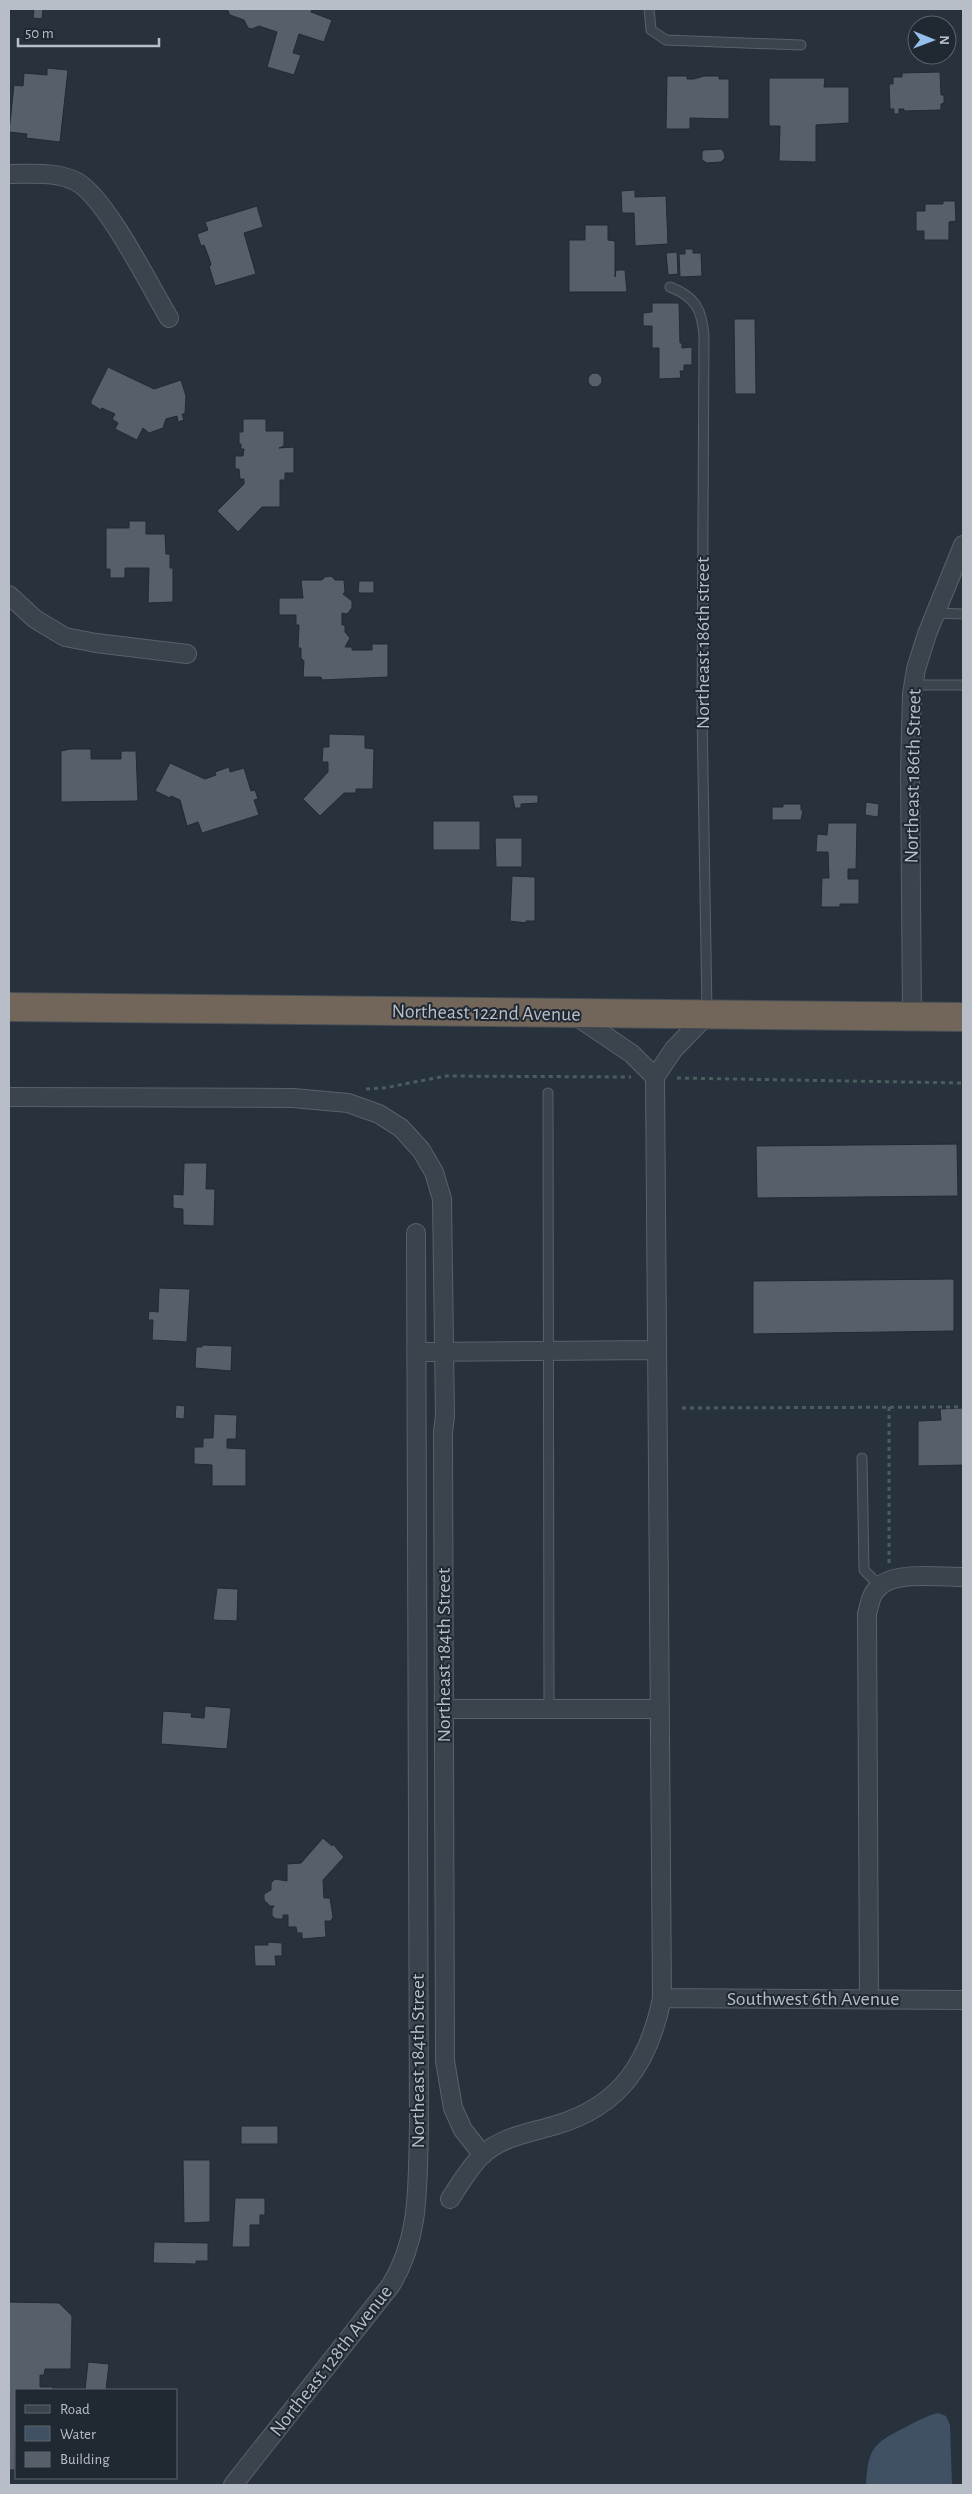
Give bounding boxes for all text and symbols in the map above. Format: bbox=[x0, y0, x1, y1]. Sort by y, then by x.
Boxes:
scale bar bbox=[18, 15, 159, 47]
north arrow bbox=[907, 15, 957, 65]
text: 50 m bbox=[25, 26, 54, 41]
text: N bbox=[937, 35, 951, 45]
street label: Northeast 186th street bbox=[693, 556, 713, 729]
street label: Northeast 186th Street bbox=[901, 688, 925, 863]
street label: Northeast 122nd Avenue bbox=[391, 1001, 581, 1025]
street label: Northeast 184th Street bbox=[434, 1567, 454, 1742]
street label: Northeast 184th Street bbox=[408, 1973, 428, 2148]
street label: Southwest 6th Avenue bbox=[727, 1989, 899, 2009]
street label: Northeast 128th Avenue bbox=[266, 2282, 396, 2440]
legend bbox=[15, 2389, 178, 2479]
text: Road bbox=[60, 2402, 90, 2417]
text: Water bbox=[60, 2427, 96, 2442]
text: Building bbox=[60, 2452, 110, 2467]

